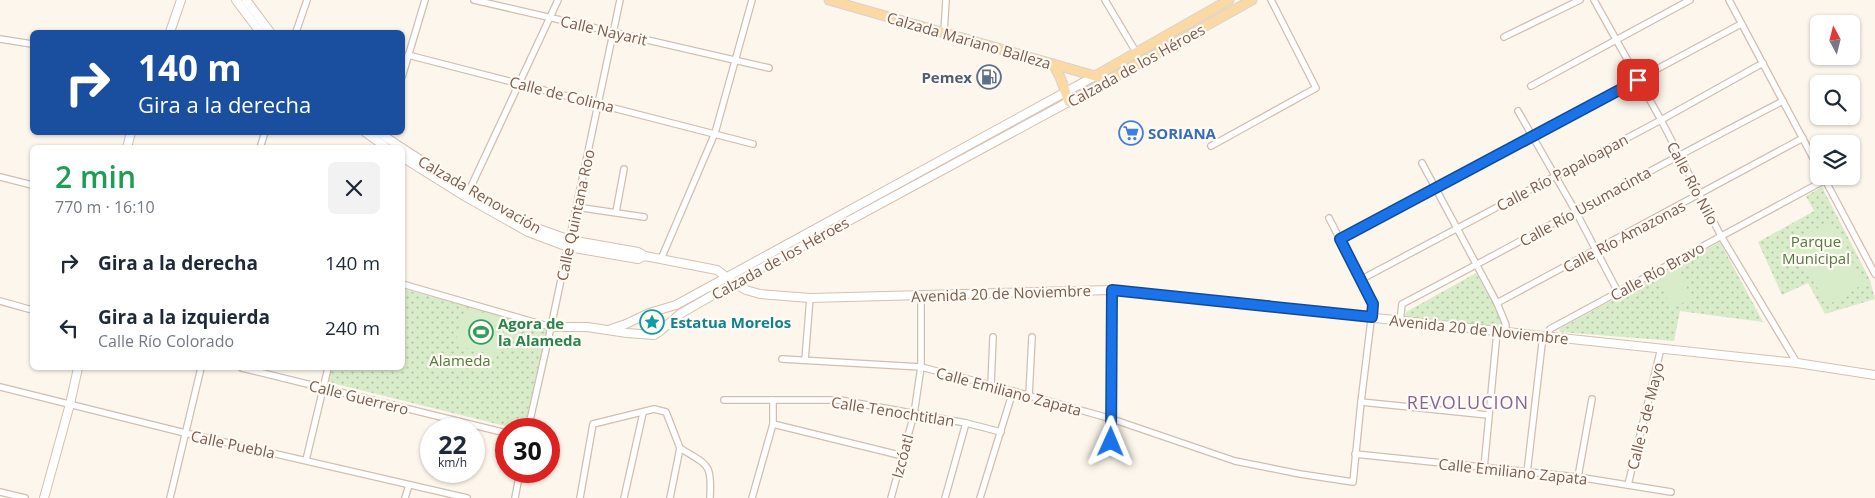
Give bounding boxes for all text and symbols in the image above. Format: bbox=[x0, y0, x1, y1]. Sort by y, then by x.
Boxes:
street label: Calzada Mariano Balleza bbox=[885, 7, 1053, 73]
street label: Calle Nayarit bbox=[559, 10, 649, 50]
north arrow bbox=[1810, 15, 1860, 65]
map controls bbox=[1810, 15, 1860, 185]
street label: Calzada de los Héroes bbox=[1064, 19, 1208, 111]
text: 140 m bbox=[138, 44, 242, 91]
icon: right bbox=[55, 50, 120, 115]
pin bbox=[1617, 59, 1659, 101]
fuel station icon: Pemex bbox=[976, 64, 1002, 90]
icon: arrive bbox=[1624, 66, 1652, 94]
place label: Pemex bbox=[921, 67, 972, 87]
street label: Calle de Colima bbox=[507, 71, 617, 117]
button: search bbox=[1810, 75, 1860, 125]
text: Gira a la derecha bbox=[138, 89, 311, 119]
supermarket icon: SORIANA bbox=[1118, 120, 1144, 146]
place label: SORIANA bbox=[1148, 123, 1217, 143]
street label: Calle Río Papaloapan bbox=[1493, 129, 1631, 215]
button: layers bbox=[1810, 135, 1860, 185]
street label: Calle Río Nilo bbox=[1663, 138, 1723, 228]
street label: Calle Quintana Roo bbox=[551, 147, 599, 283]
street label: Calzada Renovación bbox=[415, 151, 545, 237]
text: 2 min bbox=[55, 156, 136, 197]
button: close bbox=[328, 162, 380, 214]
street label: Calle Río Usumacinta bbox=[1516, 162, 1654, 250]
street label: Calle Río Amazonas bbox=[1559, 195, 1689, 277]
text: 770 m · 16:10 bbox=[55, 196, 155, 218]
street label: Calzada de los Héroes bbox=[708, 212, 852, 304]
park label: Parque Municipal bbox=[1782, 231, 1850, 268]
street label: Calle Río Bravo bbox=[1607, 237, 1707, 305]
icon: right bbox=[55, 249, 83, 277]
text: Gira a la derecha bbox=[98, 250, 258, 276]
text: 140 m bbox=[325, 250, 380, 276]
street label: Avenida 20 de Noviembre bbox=[911, 280, 1091, 306]
text: Gira a la izquierda bbox=[98, 304, 270, 330]
place icon: Estatua Morelos bbox=[639, 309, 665, 335]
street label: Avenida 20 de Noviembre bbox=[1388, 310, 1570, 348]
place label: Estatua Morelos bbox=[670, 312, 791, 332]
place label: Agora de la Alameda bbox=[498, 313, 582, 350]
icon: left bbox=[55, 314, 83, 342]
text: 240 m bbox=[325, 315, 380, 341]
sports icon: Agora de la Alameda bbox=[468, 319, 494, 345]
text: Calle Río Colorado bbox=[98, 330, 234, 352]
park label: Alameda bbox=[429, 350, 491, 370]
street label: Calle 5 de Mayo bbox=[1622, 360, 1668, 472]
street label: Calle Emiliano Zapata bbox=[934, 362, 1084, 420]
street label: Calle Guerrero bbox=[307, 375, 411, 419]
district label: REVOLUCION bbox=[1407, 390, 1529, 414]
street label: Calle Tenochtitlan bbox=[830, 391, 956, 431]
position arrow bbox=[1084, 415, 1136, 467]
speed limit sign: 30 bbox=[495, 418, 560, 483]
street label: Calle Puebla bbox=[189, 425, 277, 463]
text: 22 bbox=[438, 427, 467, 461]
street label: Izcóatl bbox=[887, 432, 917, 480]
street label: Calle Emiliano Zapata bbox=[1437, 453, 1589, 489]
text: km/h bbox=[438, 454, 467, 471]

